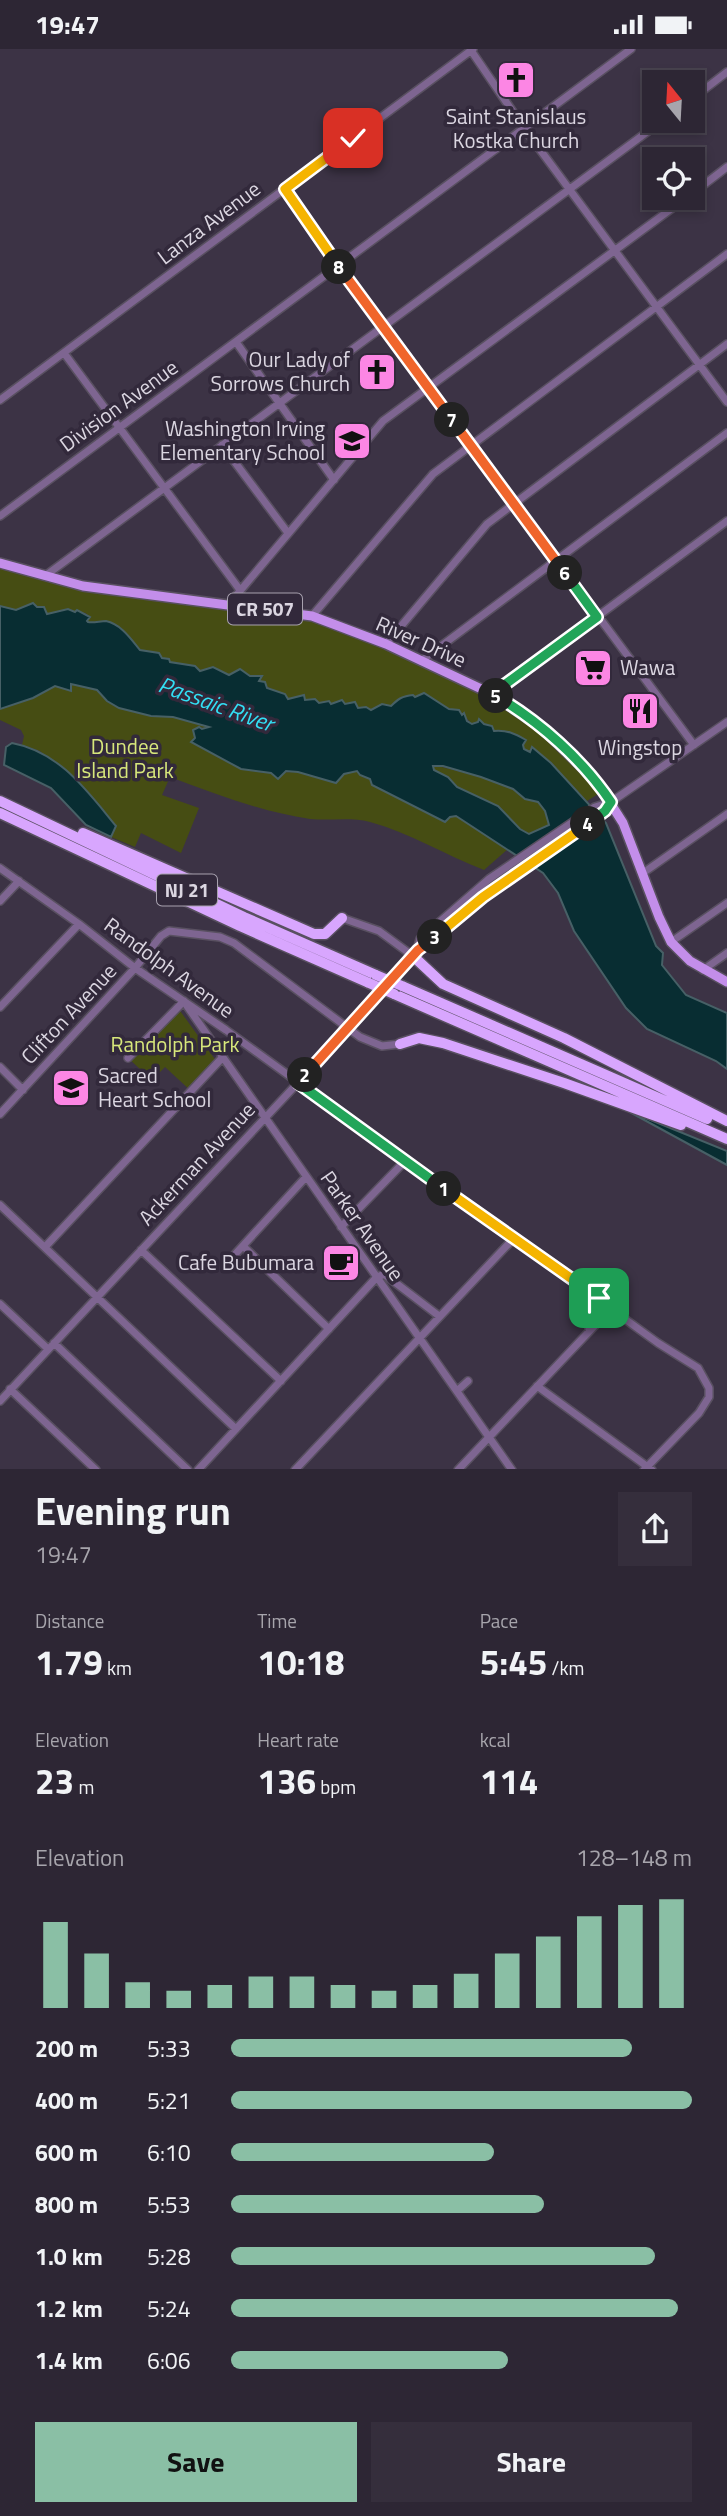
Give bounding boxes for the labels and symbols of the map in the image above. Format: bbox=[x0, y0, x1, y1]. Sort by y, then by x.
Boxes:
church icon: Saint Stanislaus Kostka Church bbox=[495, 59, 537, 101]
north arrow bbox=[642, 70, 705, 133]
place label: Saint Stanislaus Kostka Church bbox=[446, 100, 586, 156]
pin bbox=[323, 108, 383, 168]
street label: Lanza Avenue bbox=[150, 173, 267, 272]
pin: 8 bbox=[322, 249, 356, 284]
place label: Our Lady of Sorrows Church bbox=[211, 343, 350, 399]
street label: Division Avenue bbox=[52, 351, 184, 459]
church icon: Our Lady of Sorrows Church bbox=[356, 351, 398, 393]
pin: 7 bbox=[434, 403, 470, 437]
place label: Washington Irving Elementary School bbox=[160, 412, 325, 468]
school or university icon: Washington Irving Elementary School bbox=[331, 420, 373, 462]
pin: 6 bbox=[548, 555, 582, 591]
road number: CR 507 bbox=[228, 593, 302, 625]
street label: River Drive bbox=[371, 607, 472, 675]
supermarket icon: Wawa bbox=[572, 647, 614, 689]
place label: Wawa bbox=[620, 651, 676, 683]
water label: Passaic River bbox=[154, 667, 281, 741]
pin: 5 bbox=[478, 679, 514, 713]
restaurant icon: Wingstop bbox=[619, 690, 661, 732]
park label: Dundee Island Park bbox=[76, 730, 174, 786]
place label: Wingstop bbox=[598, 731, 682, 763]
pin: 4 bbox=[570, 807, 606, 841]
road number: NJ 21 bbox=[157, 875, 217, 905]
street label: Randolph Avenue bbox=[98, 909, 241, 1026]
pin: 3 bbox=[418, 919, 452, 955]
street label: Clifton Avenue bbox=[13, 956, 124, 1071]
park label: Randolph Park bbox=[111, 1028, 239, 1060]
pin: 2 bbox=[288, 1058, 322, 1093]
place label: Sacred Heart School bbox=[98, 1059, 211, 1115]
school or university icon: Sacred Heart School bbox=[50, 1067, 92, 1109]
street label: Ackerman Avenue bbox=[130, 1094, 262, 1232]
street label: Parker Avenue bbox=[313, 1164, 413, 1287]
pin: 1 bbox=[426, 1171, 462, 1207]
cafe icon: Cafe Bubumara bbox=[320, 1242, 362, 1284]
place label: Cafe Bubumara bbox=[178, 1246, 314, 1278]
pin bbox=[569, 1268, 629, 1328]

